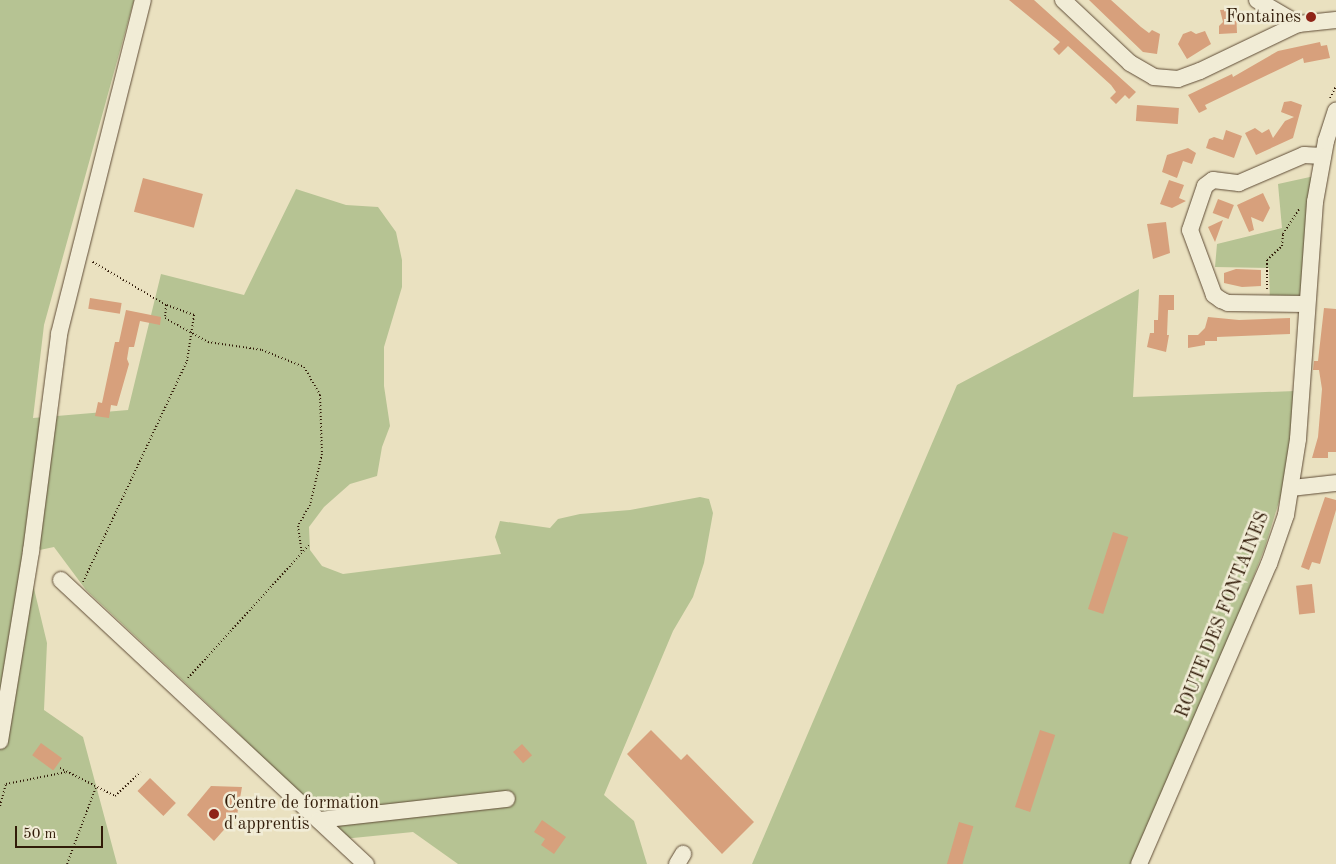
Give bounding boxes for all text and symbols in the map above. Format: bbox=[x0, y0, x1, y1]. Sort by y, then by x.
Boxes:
place label: Fontaines bbox=[1226, 6, 1301, 28]
marker: Fontaines bbox=[1305, 11, 1317, 23]
street label: ROUTE DES FONTAINES bbox=[1172, 509, 1274, 721]
place label: Centre de formation d'apprentis bbox=[224, 793, 379, 836]
marker: Centre de formation d'apprentis bbox=[208, 808, 220, 820]
scale bar bbox=[18, 816, 105, 848]
text: 50 m bbox=[23, 827, 57, 842]

